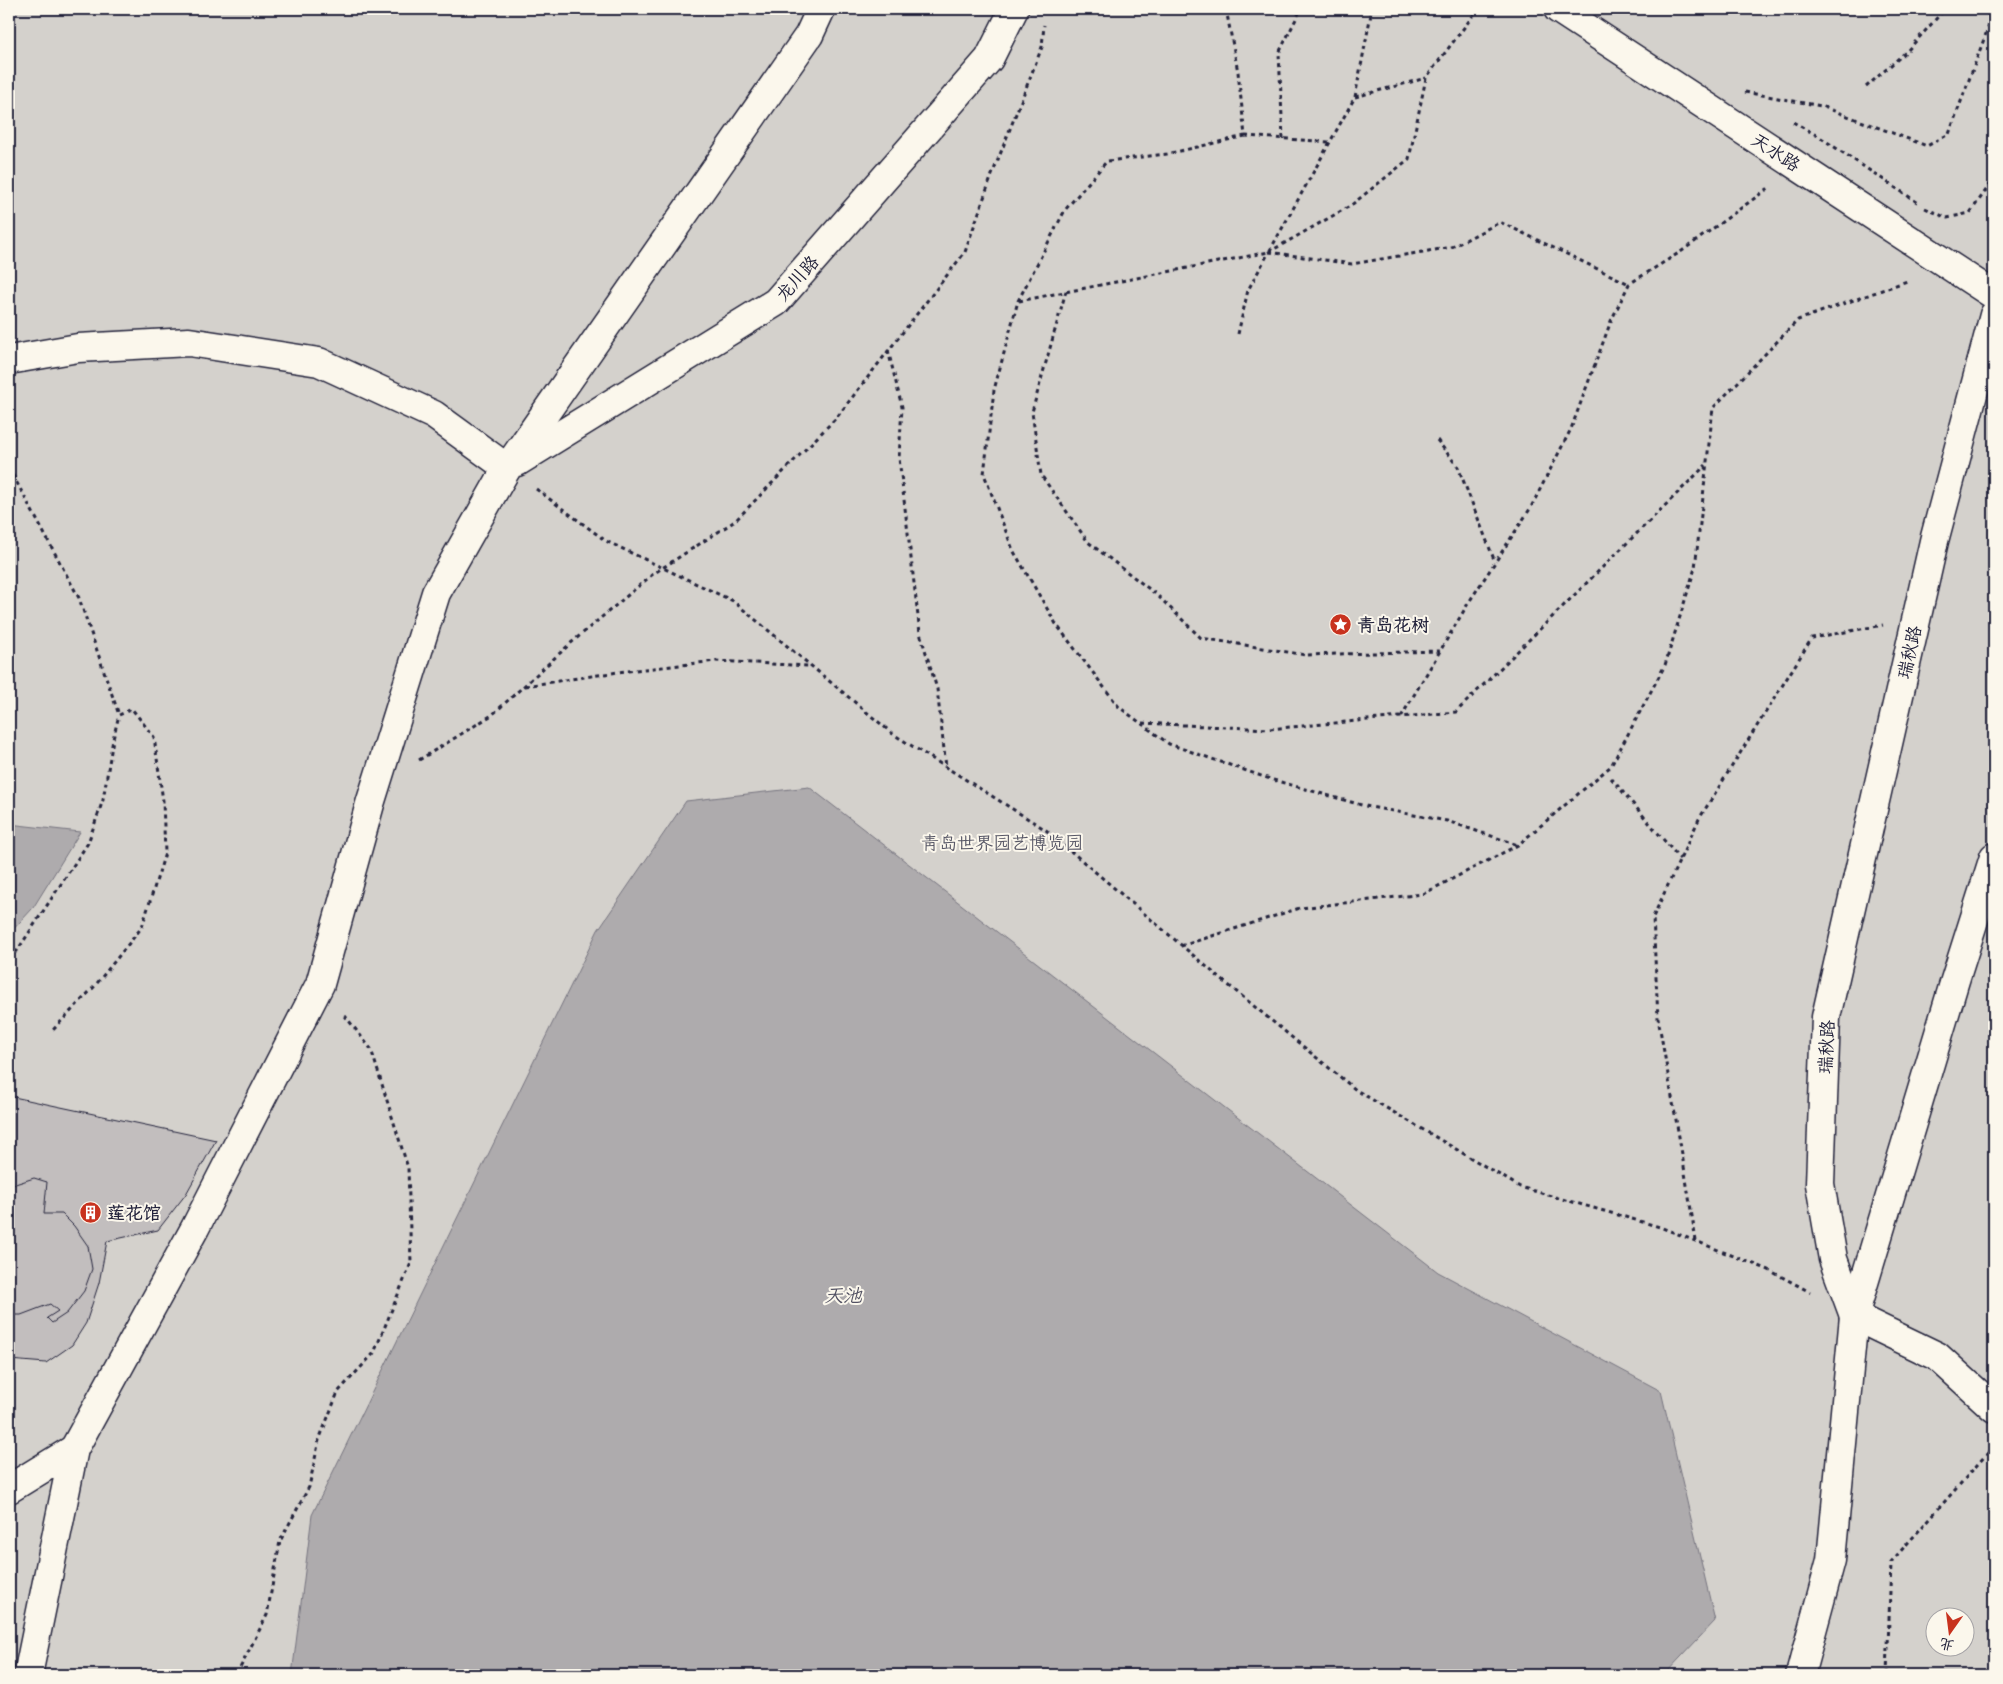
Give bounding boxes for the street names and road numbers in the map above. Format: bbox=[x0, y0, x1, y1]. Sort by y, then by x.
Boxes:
street label: 天水路 bbox=[1747, 127, 1805, 177]
street label: 龙川路 bbox=[770, 250, 824, 306]
street label: 瑞秋路 bbox=[1891, 623, 1927, 681]
street label: 瑞秋路 bbox=[1812, 1019, 1840, 1075]

